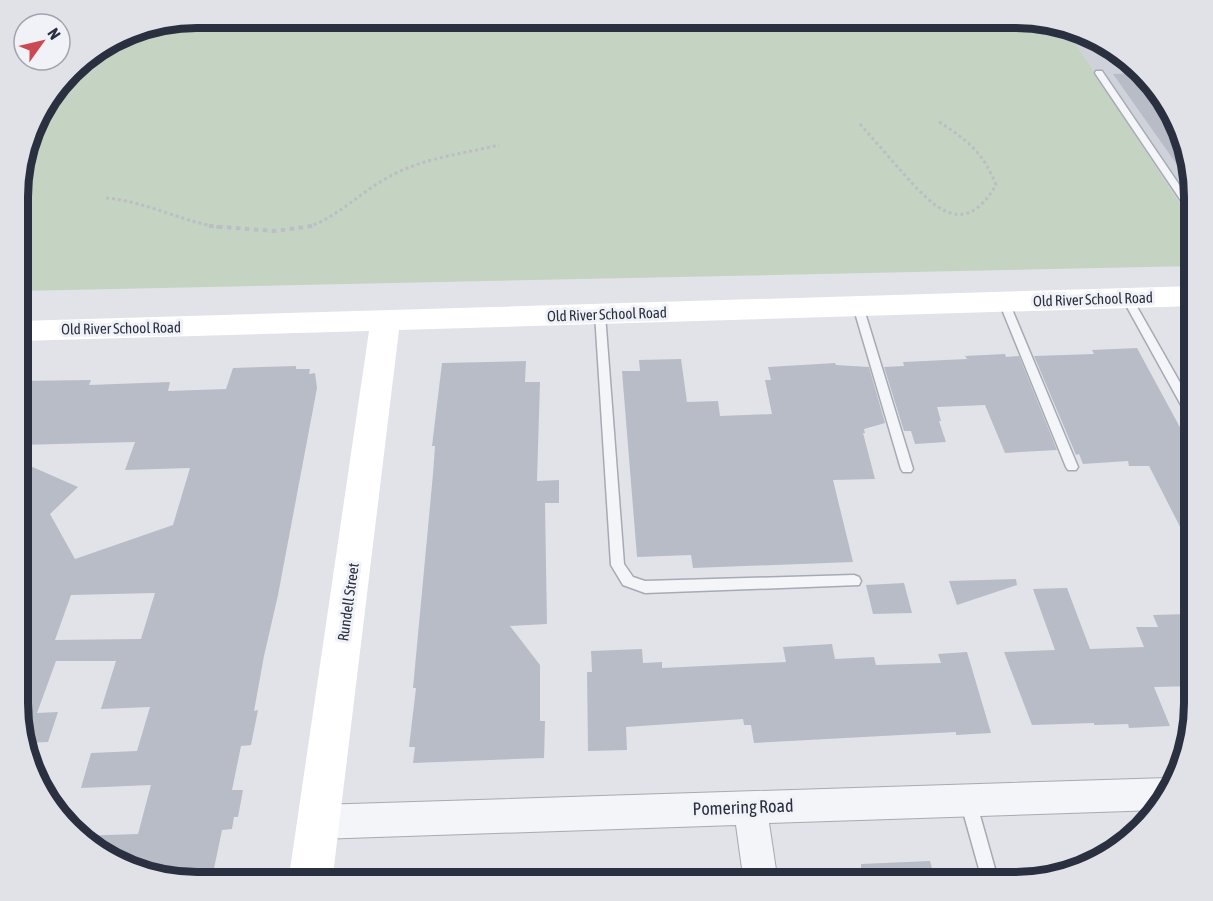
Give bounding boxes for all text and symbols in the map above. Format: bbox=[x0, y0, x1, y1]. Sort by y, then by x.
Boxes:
north arrow bbox=[12, 12, 72, 72]
text: N bbox=[44, 25, 65, 43]
street label: Old River School Road bbox=[1033, 288, 1153, 310]
street label: Old River School Road bbox=[547, 303, 667, 325]
street label: Old River School Road bbox=[61, 318, 181, 338]
street label: Rundell Street bbox=[334, 562, 362, 642]
street label: Pomering Road bbox=[692, 795, 794, 819]

